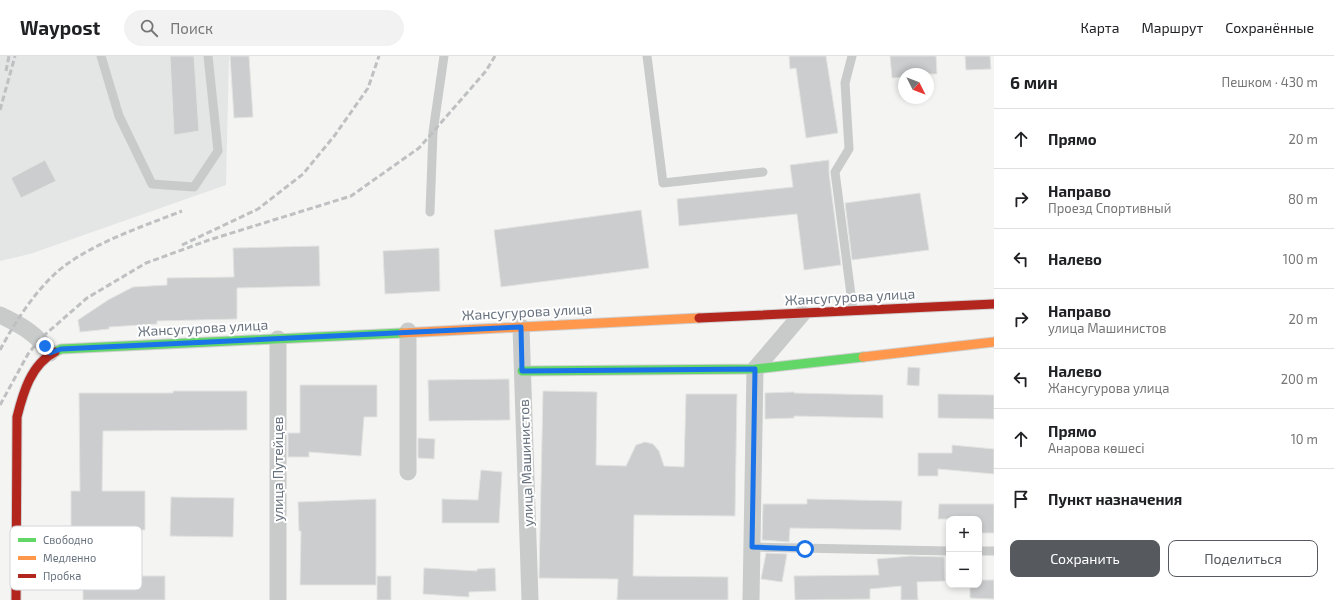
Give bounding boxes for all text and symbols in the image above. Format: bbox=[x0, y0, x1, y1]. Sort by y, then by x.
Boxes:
search box bbox=[124, 10, 404, 46]
text: Waypost bbox=[20, 16, 100, 39]
icon: search bbox=[138, 17, 160, 39]
text: Поиск bbox=[170, 19, 213, 37]
text: Карта bbox=[1081, 19, 1119, 36]
text: Маршрут bbox=[1141, 19, 1203, 36]
text: Сохранённые bbox=[1225, 19, 1314, 36]
north arrow bbox=[898, 68, 934, 104]
text: 6 мин bbox=[1010, 72, 1058, 92]
text: Пешком · 430 m bbox=[1222, 74, 1318, 90]
icon: ahead bbox=[1010, 128, 1032, 150]
text: Прямо bbox=[1048, 130, 1097, 148]
text: 20 m bbox=[1289, 131, 1318, 147]
text: Направо bbox=[1048, 182, 1111, 200]
icon: right bbox=[1010, 188, 1032, 210]
text: 80 m bbox=[1288, 191, 1318, 207]
text: Проезд Спортивный bbox=[1048, 200, 1171, 216]
icon: left bbox=[1010, 248, 1032, 270]
text: Налево bbox=[1048, 250, 1102, 268]
text: 100 m bbox=[1283, 251, 1318, 267]
street label: Жансугурова улица bbox=[784, 285, 916, 308]
street label: Жансугурова улица bbox=[461, 300, 593, 323]
text: Направо bbox=[1048, 302, 1111, 320]
icon: right bbox=[1010, 308, 1032, 330]
text: 20 m bbox=[1289, 311, 1318, 327]
street label: Жансугурова улица bbox=[137, 316, 269, 339]
text: улица Машинистов bbox=[1048, 320, 1166, 336]
route end bbox=[36, 337, 54, 355]
text: Налево bbox=[1048, 362, 1102, 380]
icon: left bbox=[1010, 368, 1032, 390]
text: 200 m bbox=[1281, 371, 1318, 387]
text: Жансугурова улица bbox=[1048, 380, 1169, 396]
street label: улица Машинистов bbox=[515, 399, 536, 527]
street label: улица Путейцев bbox=[269, 416, 286, 522]
text: Прямо bbox=[1048, 422, 1097, 440]
icon: ahead bbox=[1010, 428, 1032, 450]
text: 10 m bbox=[1291, 431, 1318, 447]
text: Анарова көшесі bbox=[1048, 440, 1145, 456]
icon: arrive bbox=[1010, 488, 1032, 510]
text: Пункт назначения bbox=[1048, 490, 1182, 508]
map controls bbox=[946, 516, 982, 588]
button: + bbox=[946, 516, 982, 552]
legend bbox=[10, 526, 142, 590]
text: Свободно bbox=[43, 533, 93, 546]
route start bbox=[796, 540, 814, 558]
button: Сохранить bbox=[1010, 540, 1160, 577]
button: Поделиться bbox=[1168, 540, 1318, 577]
text: Медленно bbox=[43, 551, 96, 564]
button: − bbox=[946, 552, 982, 588]
text: Пробка bbox=[43, 569, 81, 582]

